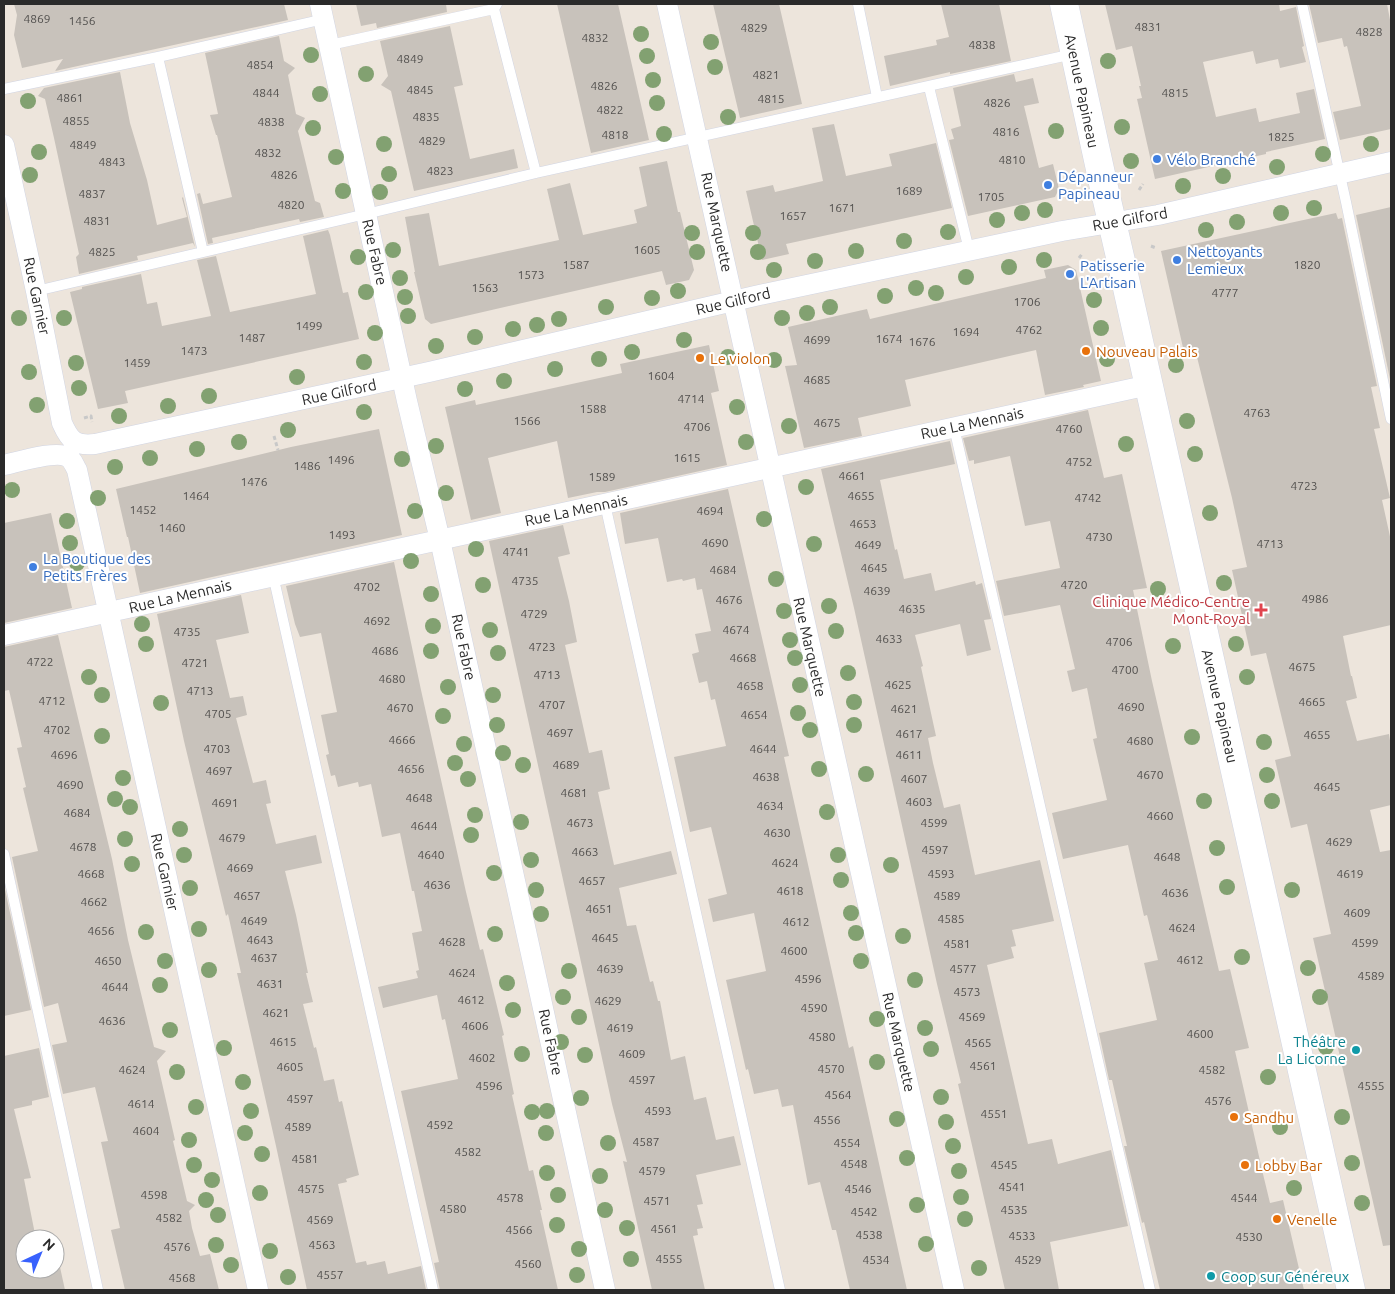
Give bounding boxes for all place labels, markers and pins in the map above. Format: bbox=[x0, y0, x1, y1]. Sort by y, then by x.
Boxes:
place label: Vélo Branché bbox=[1167, 151, 1256, 168]
marker: Vélo Branché bbox=[1151, 153, 1163, 165]
place label: Dépanneur Papineau bbox=[1058, 168, 1133, 202]
marker: Dépanneur Papineau bbox=[1042, 179, 1054, 191]
place label: Nettoyants Lemieux bbox=[1187, 243, 1262, 277]
marker: Nettoyants Lemieux bbox=[1171, 254, 1183, 266]
place label: Patisserie L'Artisan bbox=[1080, 257, 1145, 291]
marker: Patisserie L'Artisan bbox=[1064, 268, 1076, 280]
place label: Nouveau Palais bbox=[1096, 343, 1198, 360]
marker: Nouveau Palais bbox=[1080, 345, 1092, 357]
place label: Le violon bbox=[710, 350, 770, 367]
marker: Le violon bbox=[694, 352, 706, 364]
place label: La Boutique des Petits Frères bbox=[43, 550, 151, 584]
marker: La Boutique des Petits Frères bbox=[27, 561, 39, 573]
place label: Clinique Médico-Centre Mont-Royal bbox=[1092, 593, 1250, 627]
marker: Clinique Médico-Centre Mont-Royal bbox=[1254, 603, 1268, 617]
place label: Théâtre La Licorne bbox=[1278, 1033, 1346, 1067]
marker: Théâtre La Licorne bbox=[1350, 1044, 1362, 1056]
place label: Sandhu bbox=[1244, 1109, 1294, 1126]
marker: Sandhu bbox=[1228, 1111, 1240, 1123]
place label: Lobby Bar bbox=[1255, 1157, 1323, 1174]
marker: Lobby Bar bbox=[1239, 1159, 1251, 1171]
place label: Venelle bbox=[1287, 1211, 1337, 1228]
marker: Venelle bbox=[1271, 1213, 1283, 1225]
place label: Coop sur Généreux bbox=[1221, 1268, 1350, 1285]
marker: Coop sur Généreux bbox=[1205, 1270, 1217, 1282]

